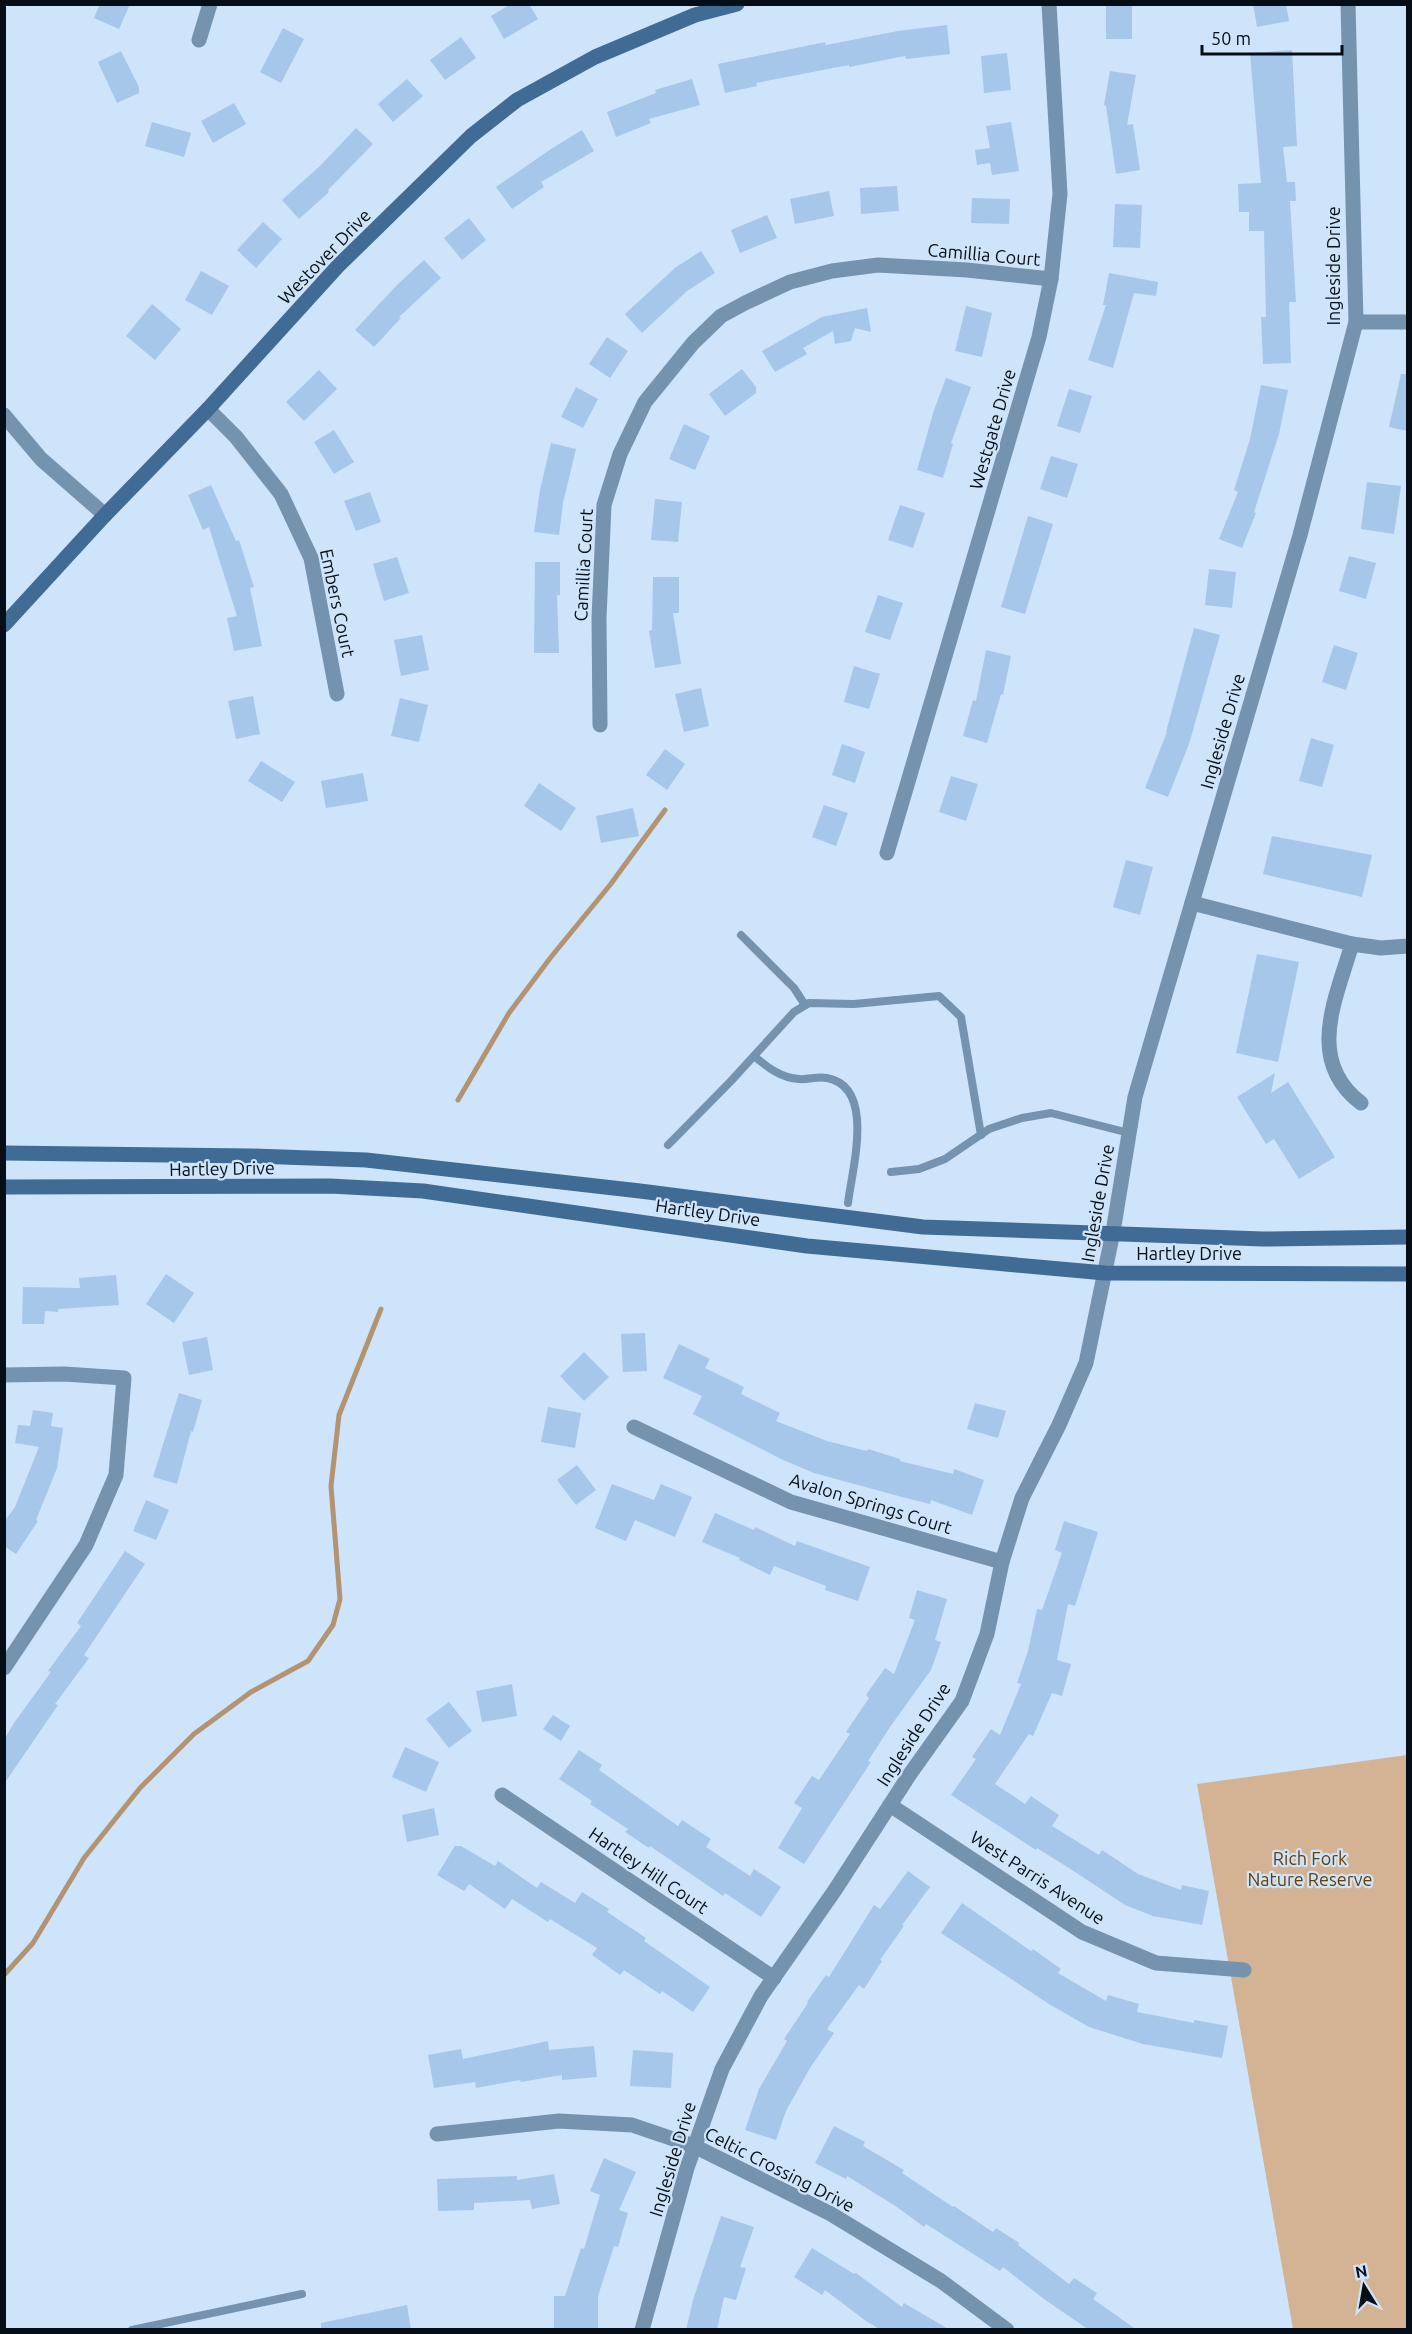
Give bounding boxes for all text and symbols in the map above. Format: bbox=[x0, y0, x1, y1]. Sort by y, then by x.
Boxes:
scale bar bbox=[1202, 18, 1342, 56]
text: 50 m bbox=[1211, 28, 1251, 48]
street label: Westover Drive bbox=[274, 205, 374, 307]
street label: Ingleside Drive bbox=[1323, 206, 1343, 326]
street label: Camillia Court bbox=[927, 239, 1041, 269]
street label: Westgate Drive bbox=[965, 366, 1019, 492]
street label: Camillia Court bbox=[570, 508, 596, 622]
street label: Embers Court bbox=[317, 547, 359, 659]
street label: Ingleside Drive bbox=[1196, 671, 1248, 791]
street label: Ingleside Drive bbox=[1077, 1143, 1117, 1263]
street label: Hartley Drive bbox=[169, 1157, 275, 1179]
street label: Hartley Drive bbox=[654, 1195, 762, 1229]
street label: Hartley Drive bbox=[1136, 1243, 1242, 1263]
street label: Avalon Springs Court bbox=[787, 1469, 955, 1537]
street label: Ingleside Drive bbox=[872, 1679, 954, 1789]
street label: Hartley Hill Court bbox=[586, 1823, 712, 1917]
street label: West Parris Avenue bbox=[967, 1826, 1109, 1928]
park label: Rich Fork Nature Reserve bbox=[1247, 1848, 1373, 1889]
street label: Ingleside Drive bbox=[645, 2099, 699, 2219]
street label: Celtic Crossing Drive bbox=[702, 2123, 858, 2215]
north arrow bbox=[1334, 2256, 1394, 2316]
text: N bbox=[1354, 2261, 1369, 2281]

